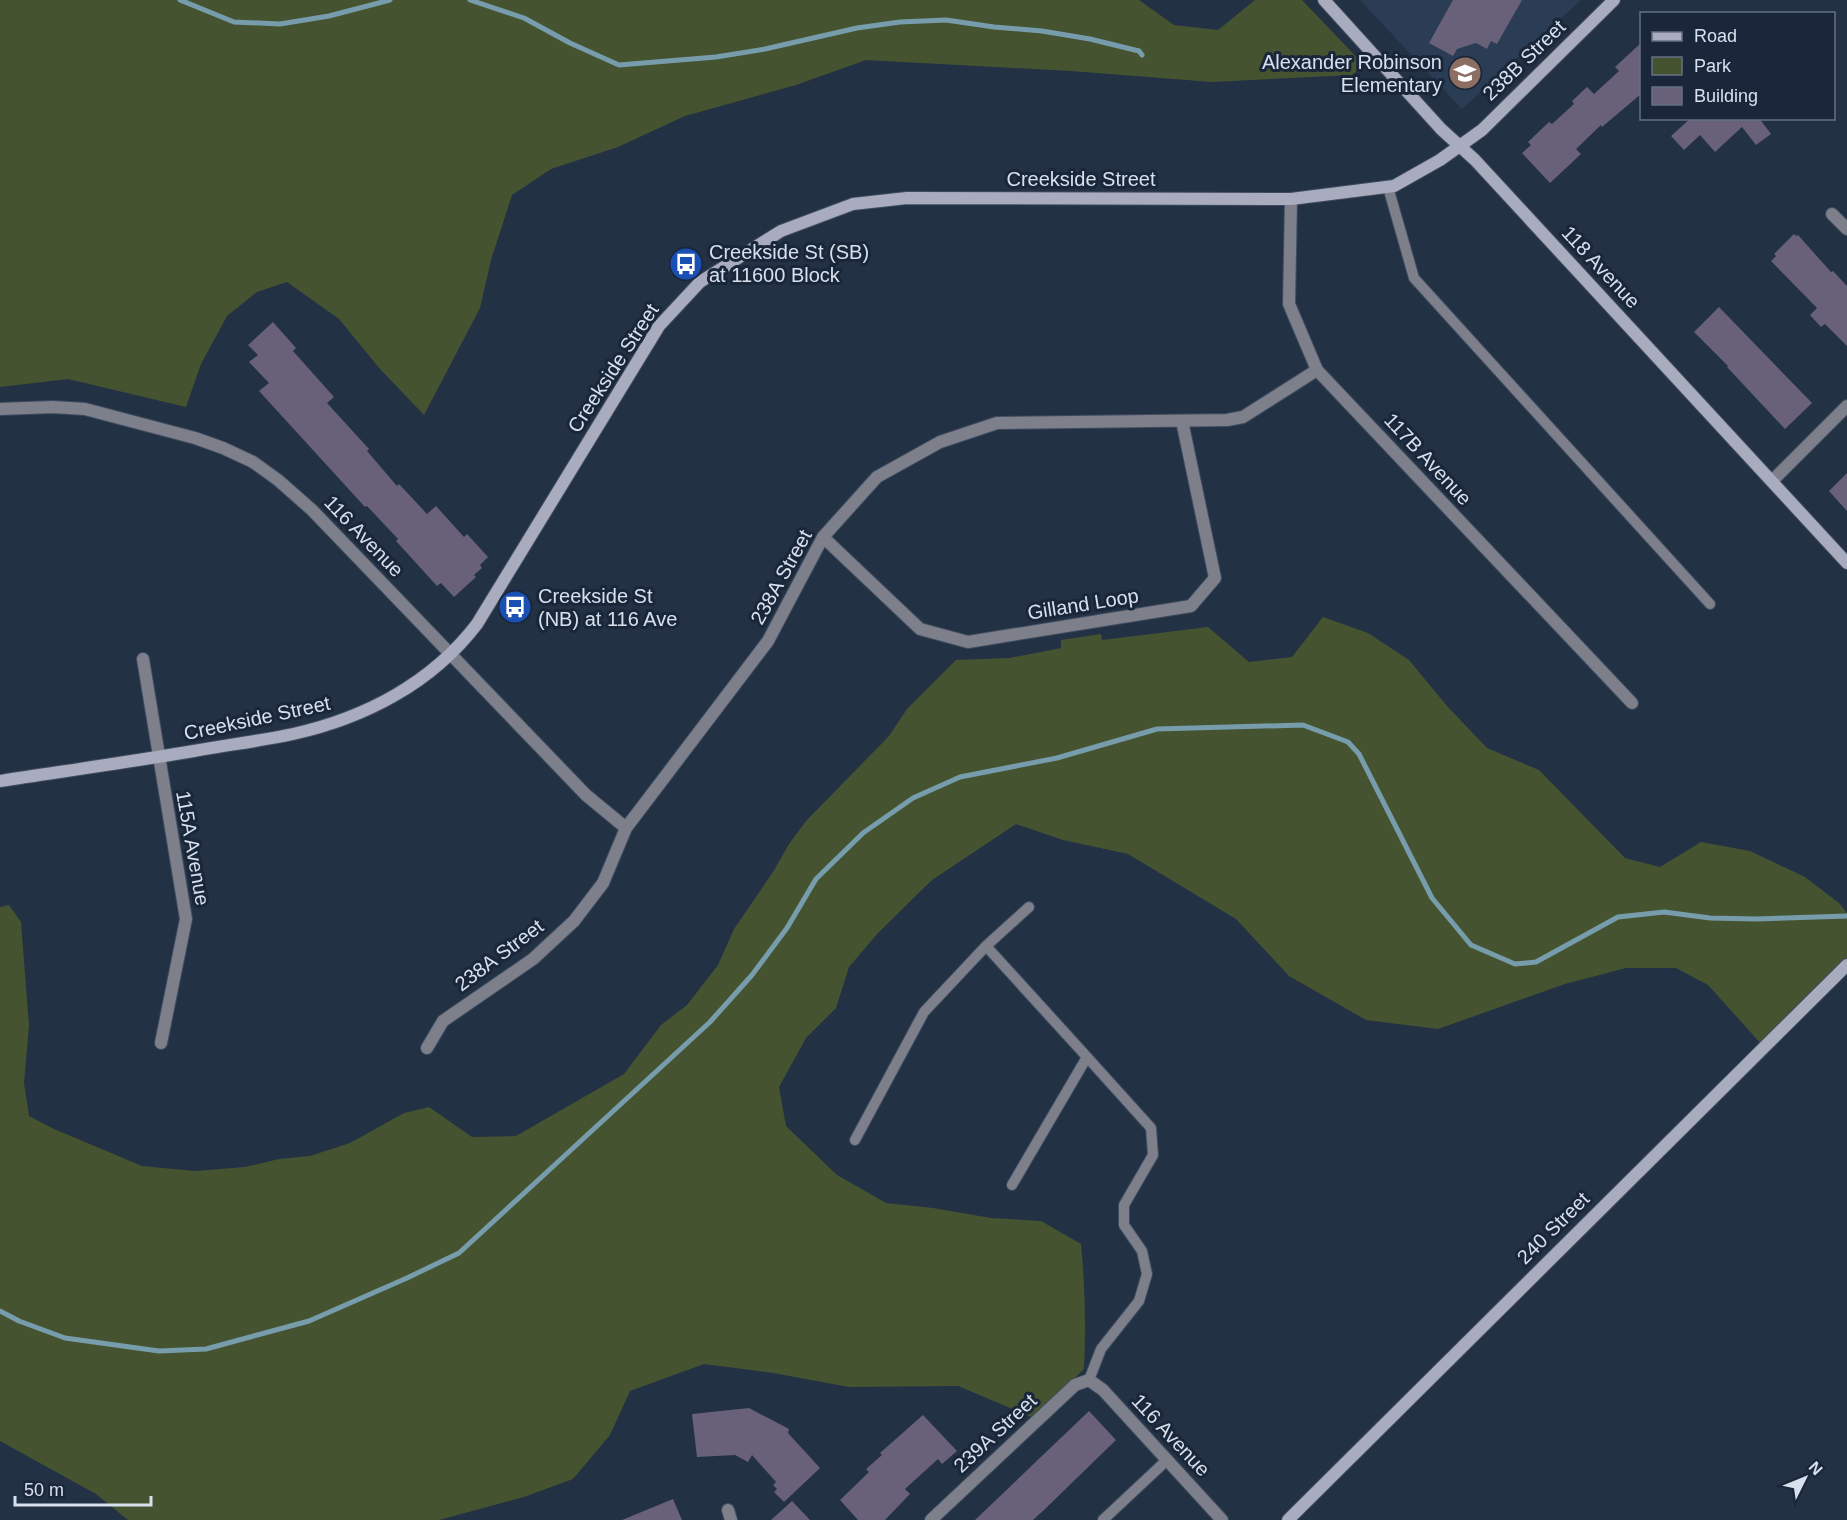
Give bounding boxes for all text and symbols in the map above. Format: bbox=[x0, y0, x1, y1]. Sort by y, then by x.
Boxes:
legend bbox=[1640, 12, 1835, 120]
street label: 238B Street bbox=[1478, 15, 1570, 105]
text: Road bbox=[1694, 26, 1737, 46]
place label: Alexander Robinson Elementary bbox=[1262, 51, 1442, 96]
school or university icon: Alexander Robinson Elementary bbox=[1447, 55, 1483, 91]
text: Park bbox=[1694, 56, 1732, 76]
text: Building bbox=[1694, 86, 1758, 106]
street label: Creekside Street bbox=[1007, 168, 1156, 190]
street label: 118 Avenue bbox=[1558, 222, 1644, 312]
place label: Creekside St (SB) at 11600 Block bbox=[709, 241, 869, 286]
bus stop icon: Creekside St (SB) at 11600 Block bbox=[668, 246, 704, 282]
street label: Creekside Street bbox=[563, 299, 663, 436]
street label: 117B Avenue bbox=[1380, 409, 1476, 509]
street label: 116 Avenue bbox=[320, 491, 408, 581]
street label: 238A Street bbox=[746, 526, 816, 628]
street label: Gilland Loop bbox=[1026, 584, 1140, 624]
place label: Creekside St (NB) at 116 Ave bbox=[538, 585, 677, 630]
bus stop icon: Creekside St (NB) at 116 Ave bbox=[497, 589, 533, 625]
street label: Creekside Street bbox=[182, 692, 333, 744]
street label: 115A Avenue bbox=[172, 789, 214, 907]
street label: 238A Street bbox=[451, 914, 548, 995]
street label: 240 Street bbox=[1513, 1187, 1594, 1268]
street label: 239A Street bbox=[949, 1389, 1041, 1477]
street label: 116 Avenue bbox=[1128, 1390, 1214, 1480]
north arrow bbox=[1775, 1448, 1835, 1508]
text: N bbox=[1805, 1458, 1826, 1478]
scale bar bbox=[15, 1469, 152, 1507]
text: 50 m bbox=[24, 1480, 64, 1500]

